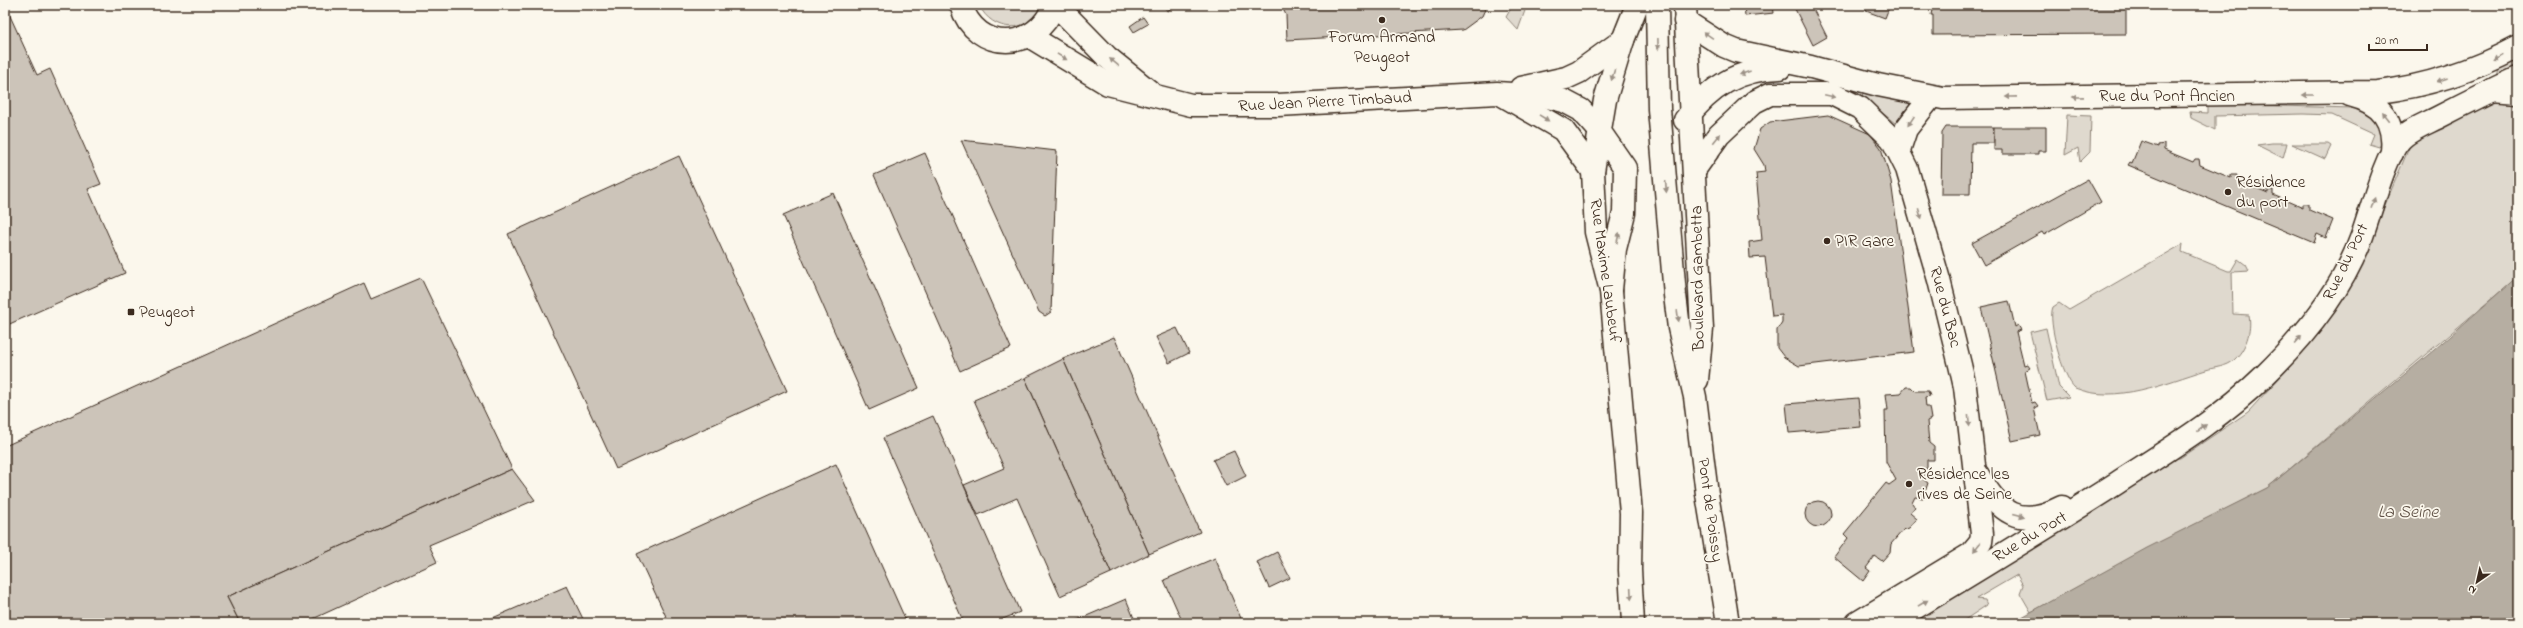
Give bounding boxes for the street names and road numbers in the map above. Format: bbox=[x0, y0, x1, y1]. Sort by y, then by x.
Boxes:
street label: Rue du Pont Ancien bbox=[2099, 84, 2235, 109]
street label: Rue Jean Pierre Timbaud bbox=[1237, 85, 1413, 119]
street label: Rue Maxime Laubeuf bbox=[1582, 197, 1628, 345]
street label: Boulevard Gambetta bbox=[1684, 205, 1712, 352]
street label: Rue du Port bbox=[2317, 219, 2376, 305]
street label: Rue du Bac bbox=[1922, 264, 1968, 351]
street label: Pont de Poissy bbox=[1689, 456, 1730, 564]
street label: Rue du Port bbox=[1988, 505, 2072, 569]

